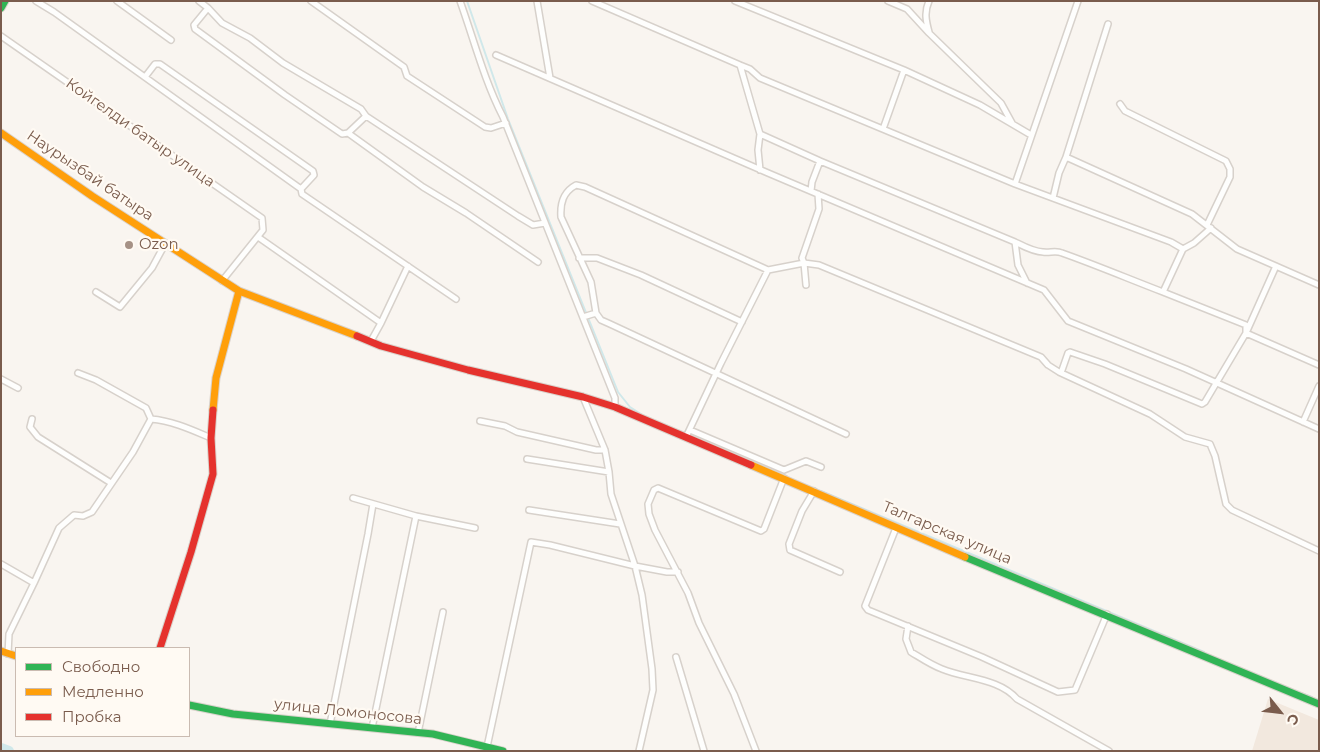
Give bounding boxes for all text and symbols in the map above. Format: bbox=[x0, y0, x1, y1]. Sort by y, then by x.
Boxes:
street label: Койгелди батыр улица bbox=[62, 75, 218, 191]
street label: Наурызбай батыра bbox=[23, 127, 157, 225]
place label: Ozon bbox=[139, 236, 179, 254]
marker: Ozon bbox=[123, 239, 135, 251]
street label: Талгарская улица bbox=[880, 498, 1014, 568]
legend bbox=[15, 647, 190, 737]
text: Свободно bbox=[62, 657, 140, 676]
text: Медленно bbox=[62, 682, 144, 701]
north arrow bbox=[1255, 687, 1305, 737]
street label: улица Ломоносова bbox=[273, 695, 423, 729]
text: Пробка bbox=[62, 707, 121, 726]
text: С bbox=[1283, 710, 1303, 728]

